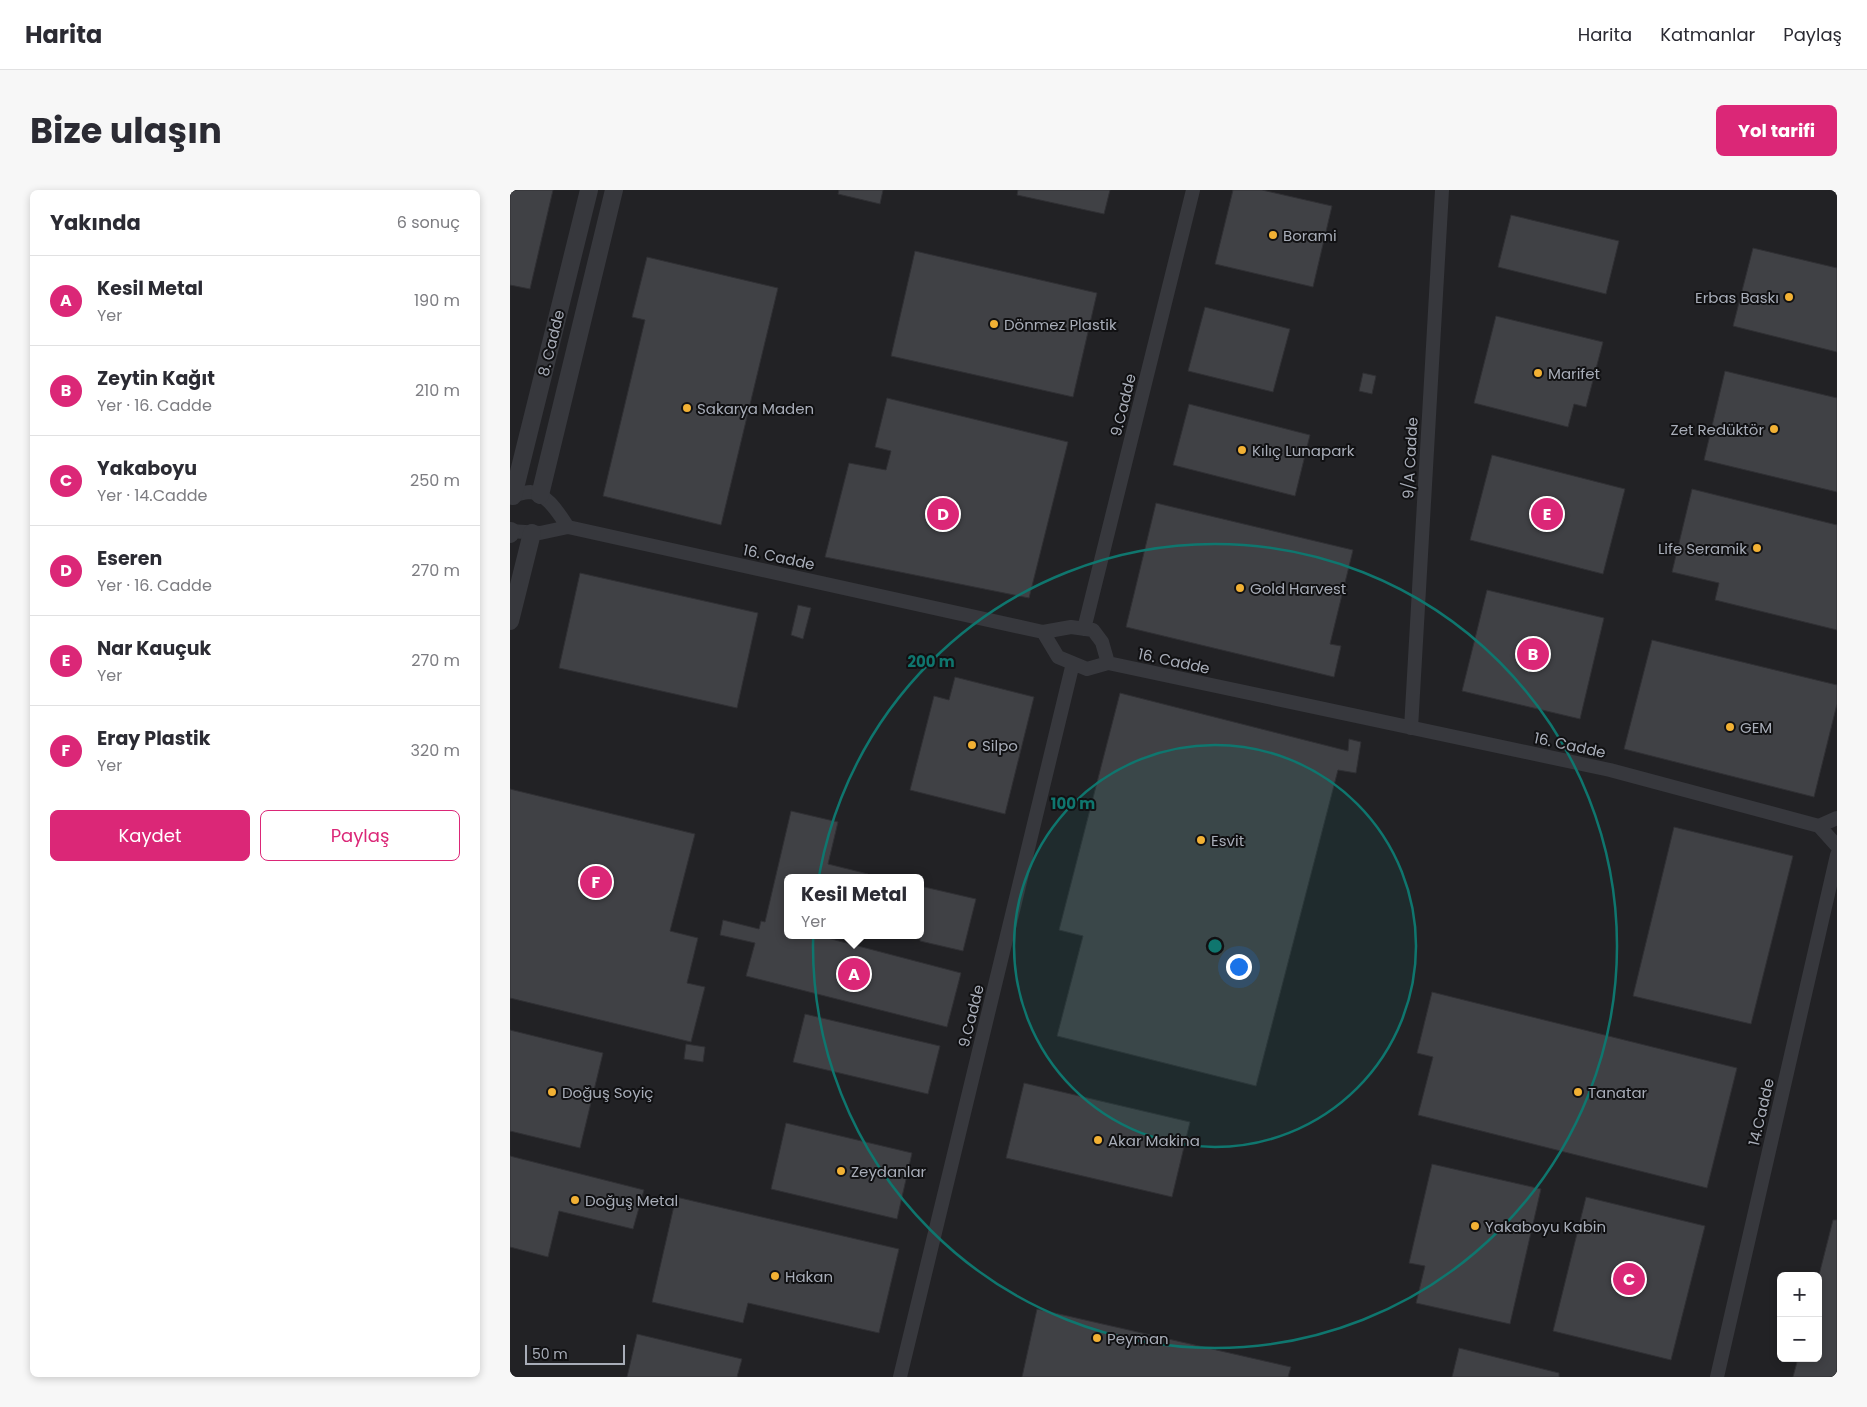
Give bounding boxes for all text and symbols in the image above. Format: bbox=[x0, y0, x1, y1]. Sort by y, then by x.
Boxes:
text: Harita bbox=[25, 18, 102, 51]
text: Harita bbox=[1578, 22, 1632, 47]
text: Katmanlar bbox=[1660, 22, 1755, 47]
text: Paylaş bbox=[1783, 22, 1842, 47]
button: Yol tarifi bbox=[1716, 105, 1837, 156]
text: Bize ulaşın bbox=[30, 106, 222, 155]
text: Yakında bbox=[50, 208, 141, 237]
text: 6 sonuç bbox=[397, 211, 460, 234]
place label: Borami bbox=[1283, 225, 1337, 246]
marker: Borami bbox=[1267, 229, 1279, 241]
text: Kesil Metal bbox=[97, 275, 203, 302]
place label: Erbas Baskı bbox=[1695, 287, 1779, 308]
text: A bbox=[60, 289, 72, 312]
text: 190 m bbox=[414, 289, 460, 312]
marker: Erbas Baskı bbox=[1783, 291, 1795, 303]
text: Yer bbox=[97, 304, 122, 327]
street label: 8. Cadde bbox=[533, 308, 569, 378]
place label: Dönmez Plastik bbox=[1004, 314, 1117, 335]
marker: Dönmez Plastik bbox=[988, 318, 1000, 330]
place label: Marifet bbox=[1548, 363, 1600, 384]
text: Zeytin Kağıt bbox=[97, 365, 215, 392]
marker: Marifet bbox=[1532, 367, 1544, 379]
street label: 9.Cadde bbox=[1105, 371, 1141, 439]
text: B bbox=[61, 379, 71, 402]
text: 210 m bbox=[415, 379, 460, 402]
text: Yer · 16. Cadde bbox=[97, 394, 212, 417]
place label: Sakarya Maden bbox=[697, 398, 814, 419]
marker: Sakarya Maden bbox=[681, 402, 693, 414]
street label: 9/A Cadde bbox=[1397, 416, 1423, 500]
place label: Zet Redüktör bbox=[1671, 419, 1764, 440]
marker: Zet Redüktör bbox=[1768, 423, 1780, 435]
place label: Kılıç Lunapark bbox=[1252, 440, 1355, 461]
marker: Kılıç Lunapark bbox=[1236, 444, 1248, 456]
text: Yakaboyu bbox=[97, 455, 197, 482]
text: C bbox=[60, 469, 72, 492]
text: 250 m bbox=[410, 469, 460, 492]
text: Yer · 14.Cadde bbox=[97, 484, 207, 507]
pin: D bbox=[927, 495, 959, 533]
pin: E bbox=[1531, 495, 1563, 533]
place label: Life Seramik bbox=[1658, 538, 1747, 559]
street label: 16. Cadde bbox=[741, 539, 817, 575]
marker: Life Seramik bbox=[1751, 542, 1763, 554]
text: Eseren bbox=[97, 545, 162, 572]
text: D bbox=[60, 559, 72, 582]
text: 270 m bbox=[411, 559, 460, 582]
text: Yer · 16. Cadde bbox=[97, 574, 212, 597]
place label: Gold Harvest bbox=[1250, 578, 1346, 599]
marker: Gold Harvest bbox=[1234, 582, 1246, 594]
text: Nar Kauçuk bbox=[97, 635, 211, 662]
pin: B bbox=[1517, 635, 1549, 673]
street label: 16. Cadde bbox=[1136, 643, 1212, 679]
text: E bbox=[62, 649, 70, 672]
text: 270 m bbox=[411, 649, 460, 672]
text: 200 m bbox=[907, 651, 955, 672]
text: Yer bbox=[97, 664, 122, 687]
place label: GEM bbox=[1740, 717, 1772, 738]
marker: GEM bbox=[1724, 721, 1736, 733]
text: Eray Plastik bbox=[97, 725, 210, 752]
street label: 16. Cadde bbox=[1532, 727, 1608, 763]
place label: Silpo bbox=[982, 735, 1018, 756]
text: F bbox=[62, 739, 70, 762]
text: 320 m bbox=[411, 739, 460, 762]
marker: Silpo bbox=[966, 739, 978, 751]
text: Yer bbox=[97, 754, 122, 777]
text: 100 m bbox=[1051, 793, 1095, 814]
button: Kaydet bbox=[50, 810, 250, 861]
button: Paylaş bbox=[260, 810, 460, 861]
place label: Esvit bbox=[1211, 830, 1244, 851]
marker: Esvit bbox=[1195, 834, 1207, 846]
pin: F bbox=[580, 863, 612, 901]
popup bbox=[784, 874, 924, 939]
text: Kesil Metal bbox=[801, 881, 907, 908]
text: Yer bbox=[801, 910, 826, 933]
centre of rings bbox=[1206, 937, 1224, 955]
your location bbox=[1226, 954, 1252, 980]
pin: A bbox=[838, 955, 870, 993]
street label: 9.Cadde bbox=[953, 982, 989, 1050]
street label: 14.Cadde bbox=[1743, 1076, 1779, 1148]
place label: Doğuş Soyiç bbox=[562, 1082, 653, 1103]
place label: Tanatar bbox=[1588, 1082, 1648, 1103]
marker: Doğuş Soyiç bbox=[546, 1086, 558, 1098]
marker: Tanatar bbox=[1572, 1086, 1584, 1098]
place label: Akar Makina bbox=[1108, 1130, 1200, 1151]
marker: Akar Makina bbox=[1092, 1134, 1104, 1146]
place label: Zeydanlar bbox=[851, 1161, 927, 1182]
marker: Zeydanlar bbox=[835, 1165, 847, 1177]
place label: Doğuş Metal bbox=[585, 1190, 678, 1211]
marker: Doğuş Metal bbox=[569, 1194, 581, 1206]
place label: Yakaboyu Kabin bbox=[1485, 1216, 1606, 1237]
marker: Yakaboyu Kabin bbox=[1469, 1220, 1481, 1232]
pin: C bbox=[1613, 1260, 1645, 1298]
place label: Hakan bbox=[785, 1266, 833, 1287]
marker: Hakan bbox=[769, 1270, 781, 1282]
map controls bbox=[1777, 1272, 1822, 1362]
button: + bbox=[1777, 1272, 1822, 1317]
button: − bbox=[1777, 1317, 1822, 1362]
place label: Peyman bbox=[1107, 1328, 1169, 1349]
marker: Peyman bbox=[1091, 1332, 1103, 1344]
scale bar bbox=[525, 1342, 625, 1365]
text: 50 m bbox=[532, 1344, 568, 1364]

